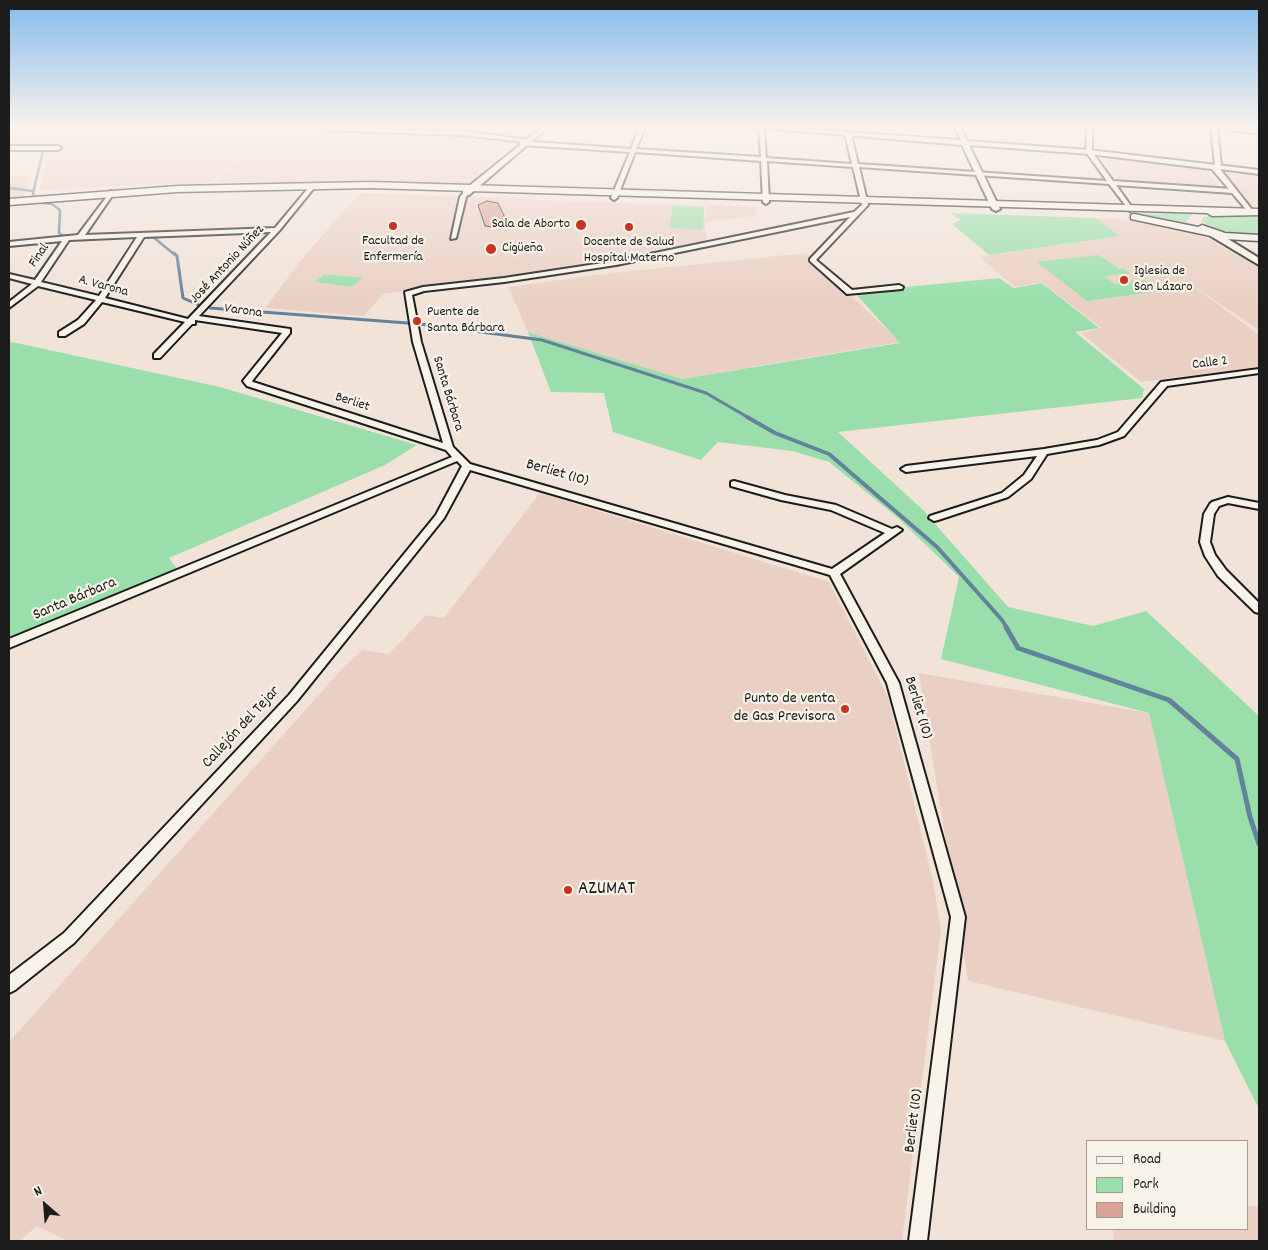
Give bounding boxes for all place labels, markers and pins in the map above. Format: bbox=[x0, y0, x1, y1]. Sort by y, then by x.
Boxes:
place label: Sala de Aborto bbox=[492, 217, 570, 233]
marker: Sala de Aborto bbox=[574, 218, 588, 232]
marker: Facultad de Enfermería bbox=[387, 220, 399, 232]
marker: Docente de Salud Hospital Materno bbox=[623, 221, 635, 233]
place label: Facultad de Enfermería bbox=[362, 234, 424, 266]
place label: Docente de Salud Hospital Materno bbox=[584, 235, 674, 268]
place label: Cigüeña bbox=[502, 241, 543, 257]
marker: Cigüeña bbox=[484, 242, 498, 256]
place label: Iglesia de San Lázaro bbox=[1134, 264, 1192, 296]
marker: Iglesia de San Lázaro bbox=[1118, 274, 1130, 286]
place label: Puente de Santa Bárbara bbox=[427, 305, 504, 338]
marker: Puente de Santa Bárbara bbox=[411, 315, 423, 327]
place label: Punto de venta de Gas Previsora bbox=[734, 690, 835, 728]
marker: Punto de venta de Gas Previsora bbox=[839, 703, 851, 715]
place label: AZUMAT bbox=[578, 879, 635, 901]
marker: AZUMAT bbox=[562, 884, 574, 896]

